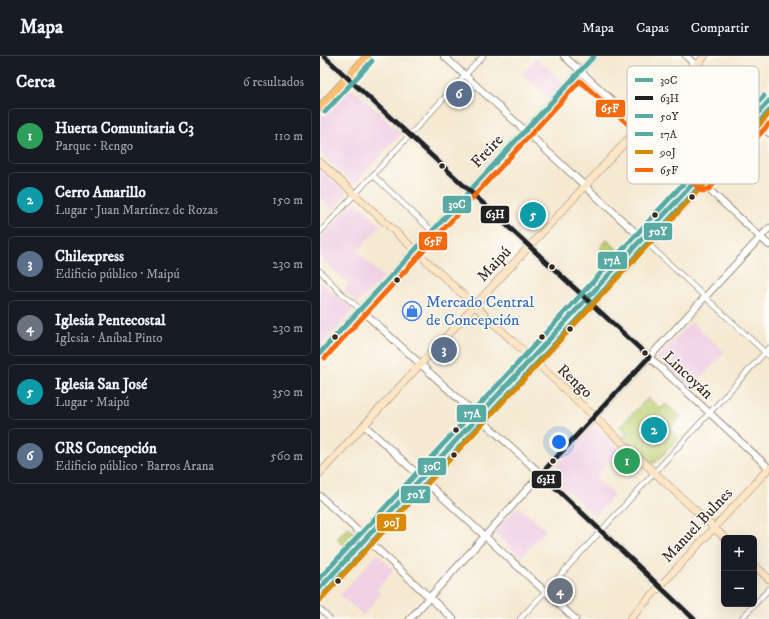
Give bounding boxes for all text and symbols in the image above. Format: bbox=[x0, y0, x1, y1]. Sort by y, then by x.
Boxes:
text: Mapa bbox=[20, 16, 63, 39]
text: Mapa bbox=[582, 19, 614, 37]
text: Capas bbox=[636, 19, 669, 37]
text: Compartir bbox=[691, 19, 749, 37]
legend bbox=[627, 66, 759, 184]
text: Cerca bbox=[16, 71, 55, 93]
text: 6 resultados bbox=[243, 74, 304, 90]
text: 30C bbox=[660, 74, 677, 88]
pin: 6 bbox=[446, 79, 472, 109]
text: 63H bbox=[660, 92, 679, 106]
line badge: 65F bbox=[595, 99, 626, 118]
text: 65F bbox=[601, 102, 619, 116]
text: 50Y bbox=[660, 110, 679, 124]
text: Huerta Comunitaria C3 bbox=[55, 119, 194, 138]
text: 1 bbox=[28, 128, 32, 144]
text: 110 m bbox=[274, 128, 303, 144]
text: 17A bbox=[660, 128, 678, 142]
street label: Freire bbox=[467, 130, 508, 172]
text: Parque · Rengo bbox=[55, 138, 133, 154]
text: 90J bbox=[659, 146, 676, 160]
unlabelled marker bbox=[437, 161, 447, 171]
text: 65F bbox=[660, 164, 678, 178]
text: Cerro Amarillo bbox=[55, 183, 146, 202]
text: 2 bbox=[27, 192, 33, 208]
text: 150 m bbox=[272, 192, 303, 208]
unlabelled marker bbox=[687, 192, 697, 202]
line badge: 30C bbox=[442, 195, 472, 214]
text: 30C bbox=[448, 198, 466, 212]
pin: 5 bbox=[520, 200, 546, 230]
text: Lugar · Juan Martínez de Rozas bbox=[55, 202, 218, 218]
line badge: 63H bbox=[480, 205, 510, 224]
text: 63H bbox=[485, 208, 505, 222]
unlabelled marker bbox=[650, 210, 660, 220]
line badge: 50Y bbox=[643, 222, 673, 241]
text: 50Y bbox=[648, 225, 668, 239]
line badge: 65F bbox=[418, 231, 448, 251]
text: 65F bbox=[424, 235, 442, 249]
street label: Maipú bbox=[473, 242, 516, 286]
text: Chilexpress bbox=[55, 247, 124, 266]
line badge: 17A bbox=[597, 251, 628, 270]
text: 17A bbox=[604, 254, 621, 268]
text: 3 bbox=[28, 256, 32, 272]
text: 230 m bbox=[272, 256, 303, 272]
unlabelled marker bbox=[547, 262, 557, 272]
text: Edificio público · Maipú bbox=[55, 266, 180, 282]
unlabelled marker bbox=[392, 275, 402, 285]
place label: Mercado Central de Concepción bbox=[426, 292, 534, 330]
shop icon: Mercado Central de Concepción bbox=[401, 300, 423, 322]
text: Iglesia Pentecostal bbox=[55, 311, 166, 330]
text: 4 bbox=[26, 320, 34, 336]
text: 230 m bbox=[272, 320, 303, 336]
unlabelled marker bbox=[565, 324, 575, 334]
text: Iglesia · Aníbal Pinto bbox=[55, 330, 163, 346]
unlabelled marker bbox=[330, 332, 340, 342]
unlabelled marker bbox=[537, 332, 547, 342]
pin: 3 bbox=[431, 335, 457, 365]
street label: Lincoyán bbox=[659, 347, 718, 404]
unlabelled marker bbox=[640, 348, 650, 358]
street label: Rengo bbox=[553, 360, 597, 402]
text: Iglesia San José bbox=[55, 375, 147, 394]
text: 5 bbox=[27, 384, 33, 400]
text: 350 m bbox=[272, 384, 303, 400]
text: Lugar · Maipú bbox=[55, 394, 130, 410]
line badge: 17A bbox=[456, 404, 487, 423]
text: 17A bbox=[464, 407, 481, 421]
pin: 2 bbox=[641, 415, 667, 445]
unlabelled marker bbox=[451, 425, 461, 435]
your location bbox=[549, 432, 569, 452]
text: CRS Concepción bbox=[55, 439, 157, 458]
pin: 1 bbox=[614, 446, 640, 476]
text: 6 bbox=[27, 448, 33, 464]
text: 560 m bbox=[270, 448, 303, 464]
unlabelled marker bbox=[449, 450, 459, 460]
unlabelled marker bbox=[548, 456, 558, 466]
line badge: 30C bbox=[417, 457, 447, 476]
text: Edificio público · Barros Arana bbox=[55, 458, 214, 474]
text: 30C bbox=[423, 460, 441, 474]
line badge: 63H bbox=[531, 470, 562, 489]
text: 63H bbox=[536, 473, 556, 487]
street label: Manuel Bulnes bbox=[657, 483, 737, 567]
line badge: 50Y bbox=[400, 485, 431, 504]
text: 50Y bbox=[406, 488, 426, 502]
line badge: 90J bbox=[376, 513, 407, 532]
text: 90J bbox=[383, 516, 400, 530]
map controls bbox=[721, 535, 757, 607]
button: + bbox=[721, 535, 757, 571]
button: − bbox=[721, 571, 757, 607]
unlabelled marker bbox=[333, 576, 343, 586]
pin: 4 bbox=[547, 576, 573, 606]

